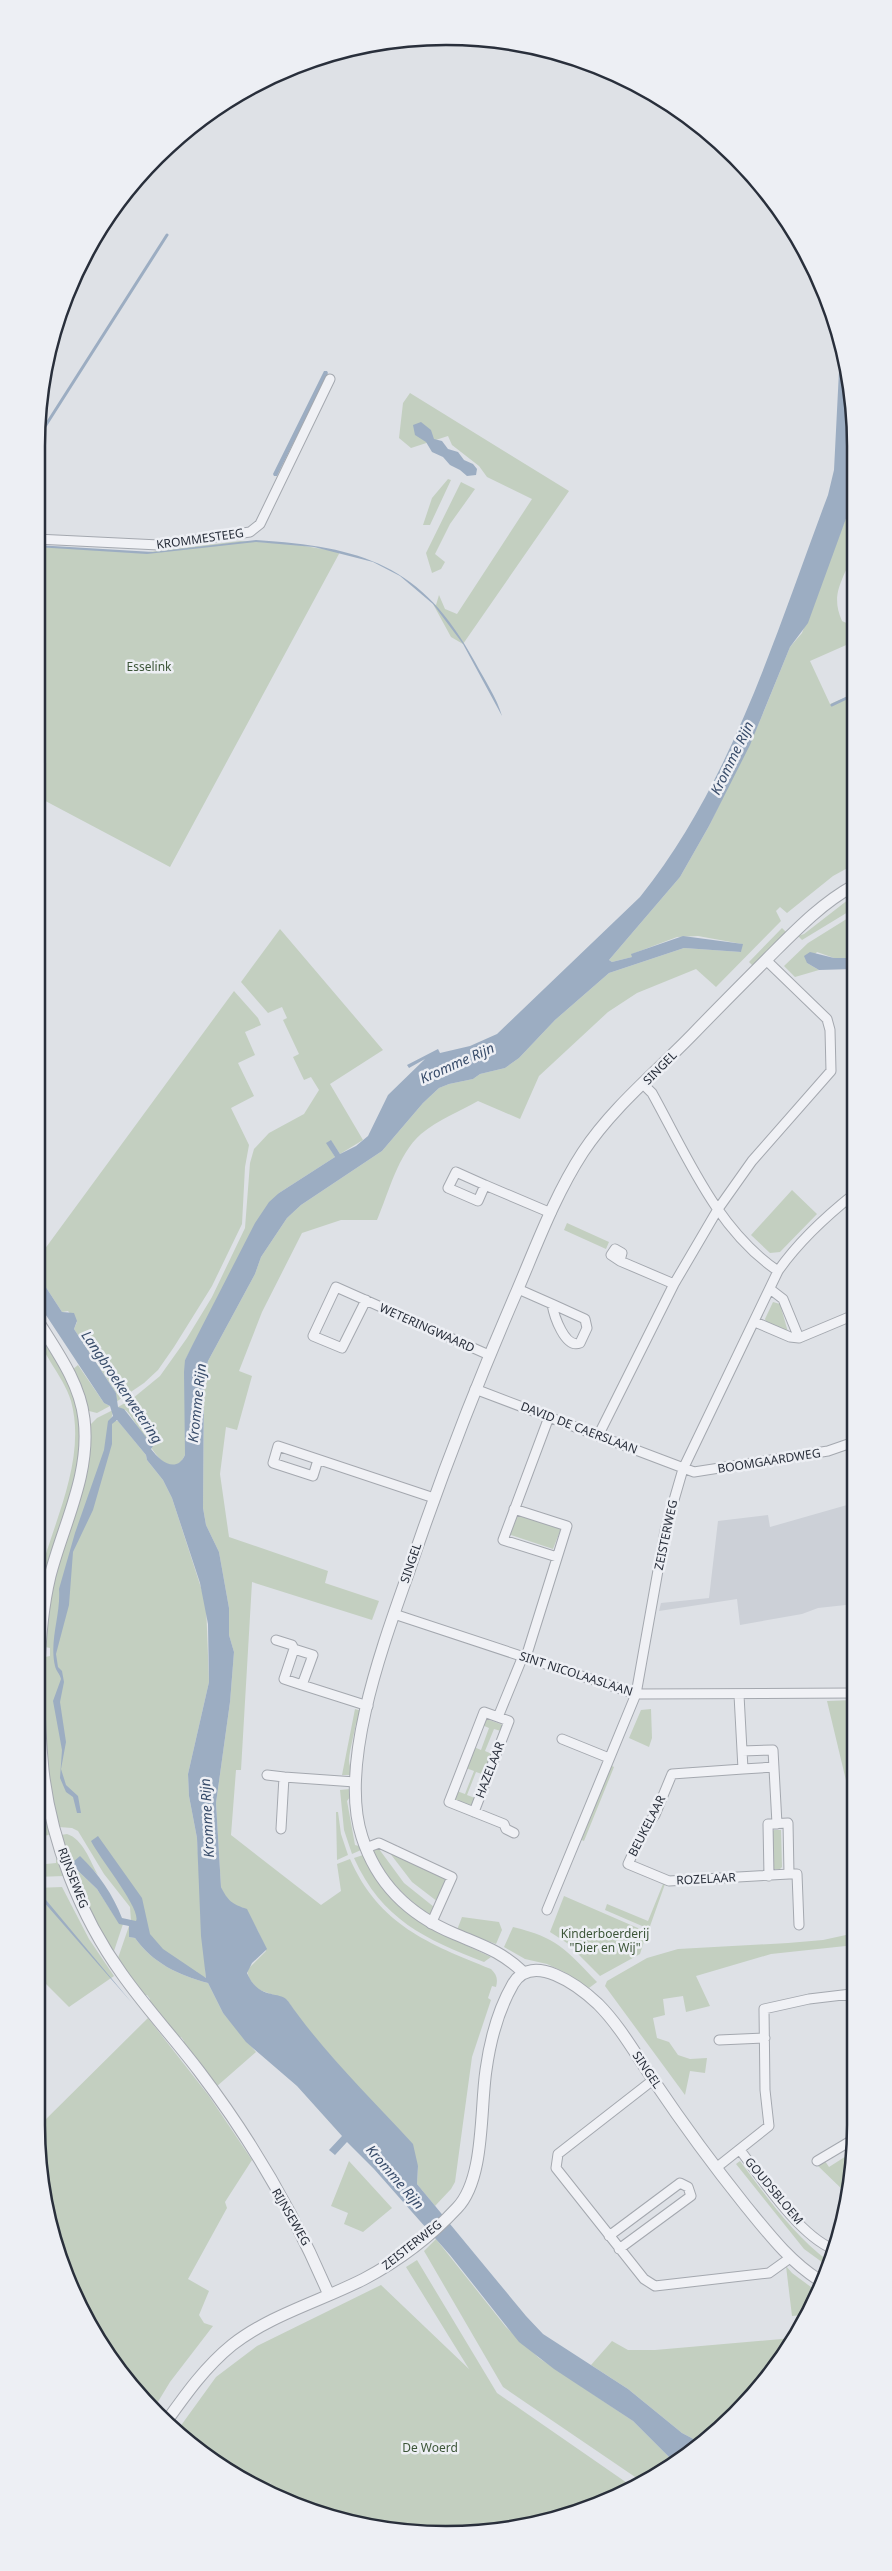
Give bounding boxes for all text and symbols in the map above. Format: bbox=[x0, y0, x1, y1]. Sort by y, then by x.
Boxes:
street label: KROMMESTEEG bbox=[155, 524, 245, 553]
park label: Esselink bbox=[127, 658, 172, 675]
water label: Kromme Rijn bbox=[706, 718, 758, 798]
water label: Kromme Rijn bbox=[417, 1038, 497, 1087]
street label: SINGEL bbox=[639, 1047, 680, 1088]
street label: WETERINGWAARD bbox=[377, 1299, 478, 1356]
water label: Langbroekerwetering bbox=[78, 1326, 167, 1447]
water label: Kromme Rijn bbox=[183, 1362, 210, 1443]
street label: DAVID DE CAERSLAAN bbox=[518, 1397, 640, 1458]
street label: BOOMGAARDWEG bbox=[716, 1444, 822, 1477]
street label: ZEISTERWEG bbox=[650, 1498, 681, 1572]
street label: SINGEL bbox=[396, 1540, 425, 1585]
street label: SINT NICOLAASLAAN bbox=[517, 1647, 635, 1700]
street label: HAZELAAR bbox=[471, 1739, 508, 1800]
water label: Kromme Rijn bbox=[195, 1778, 218, 1858]
street label: BEUKELAAR bbox=[624, 1792, 669, 1859]
street label: RIJNSEWEG bbox=[54, 1845, 93, 1911]
street label: ROZELAAR bbox=[676, 1868, 737, 1889]
park label: Kinderboerderij "Dier en Wij" bbox=[561, 1925, 649, 1956]
street label: SINGEL bbox=[629, 2048, 666, 2092]
water label: Kromme Rijn bbox=[362, 2140, 429, 2213]
street label: GOUDSBLOEM bbox=[741, 2153, 808, 2228]
street label: RIJNSEWEG bbox=[268, 2185, 315, 2249]
street label: ZEISTERWEG bbox=[378, 2216, 445, 2273]
park label: De Woerd bbox=[402, 2439, 458, 2456]

